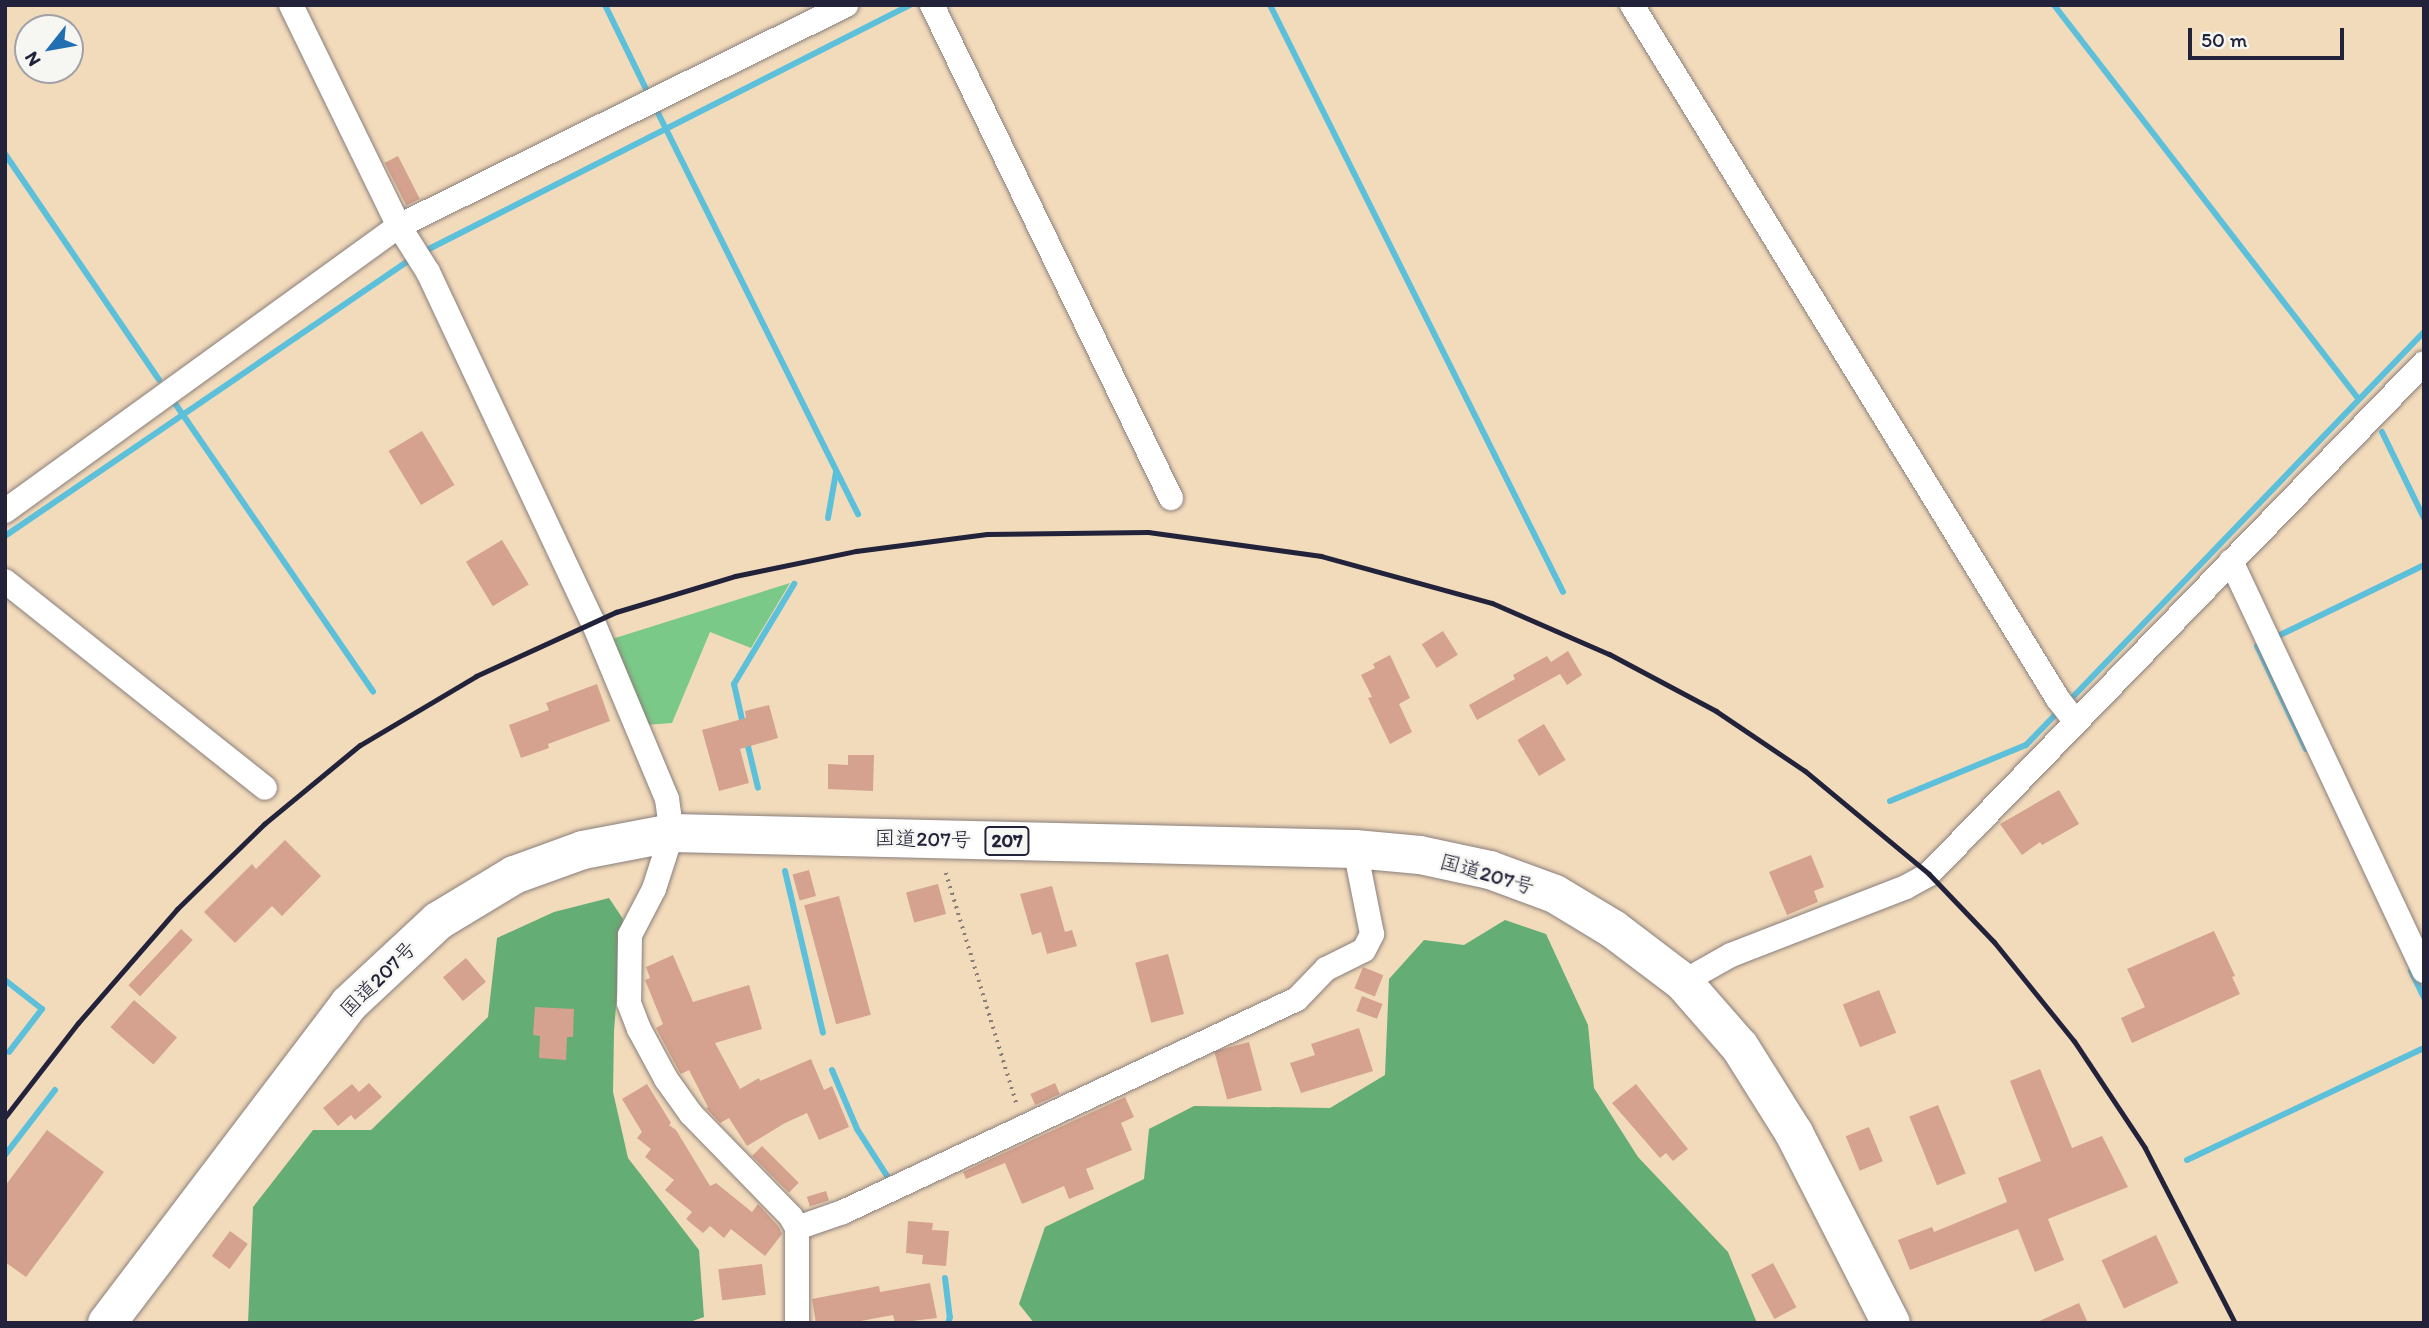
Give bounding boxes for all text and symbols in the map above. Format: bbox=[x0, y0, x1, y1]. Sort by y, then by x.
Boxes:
north arrow bbox=[14, 14, 84, 84]
scale bar bbox=[2191, 14, 2347, 58]
text: 50 m bbox=[2201, 27, 2247, 52]
text: N bbox=[19, 48, 45, 70]
street label: 国道207号 bbox=[874, 826, 972, 852]
road number: 207 bbox=[984, 826, 1030, 856]
street label: 国道207号 bbox=[1437, 848, 1537, 900]
street label: 国道207号 bbox=[335, 936, 421, 1022]

